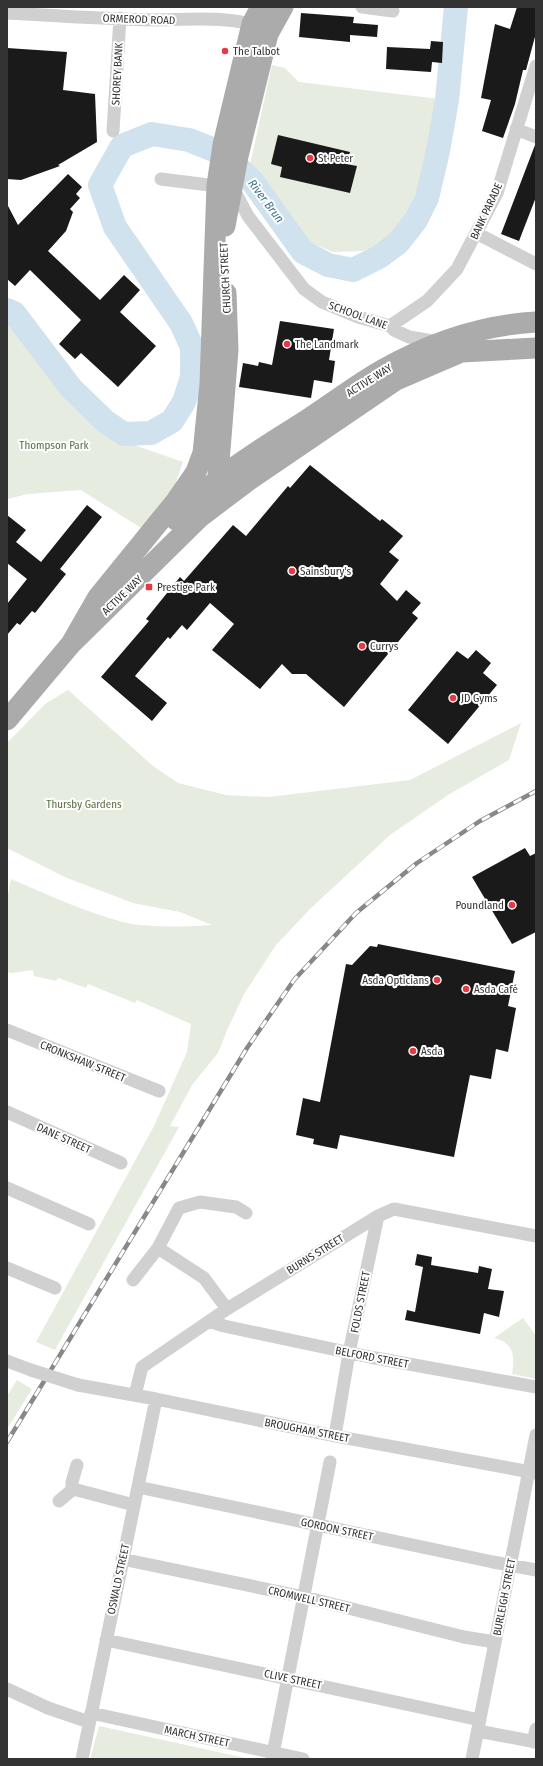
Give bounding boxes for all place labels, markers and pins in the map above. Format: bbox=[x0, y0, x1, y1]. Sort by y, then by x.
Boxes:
place label: The Talbot bbox=[233, 45, 280, 58]
marker: The Talbot bbox=[220, 46, 230, 56]
place label: St Peter bbox=[318, 152, 353, 165]
marker: St Peter bbox=[305, 153, 315, 163]
place label: The Landmark bbox=[295, 338, 359, 351]
marker: The Landmark bbox=[282, 339, 292, 349]
place label: Sainsbury's bbox=[300, 565, 352, 578]
marker: Sainsbury's bbox=[287, 566, 297, 576]
place label: Prestige Park bbox=[157, 581, 216, 594]
marker: Prestige Park bbox=[144, 582, 154, 592]
place label: Currys bbox=[370, 640, 399, 653]
marker: Currys bbox=[357, 641, 367, 651]
place label: JD Gyms bbox=[461, 692, 498, 705]
marker: JD Gyms bbox=[448, 693, 458, 703]
place label: Poundland bbox=[455, 899, 504, 912]
marker: Poundland bbox=[507, 900, 517, 910]
place label: Asda Opticians bbox=[362, 974, 429, 987]
marker: Asda Opticians bbox=[432, 975, 442, 985]
place label: Asda Café bbox=[474, 983, 518, 996]
marker: Asda Café bbox=[461, 984, 471, 994]
place label: Asda bbox=[421, 1045, 443, 1058]
marker: Asda bbox=[408, 1046, 418, 1056]

